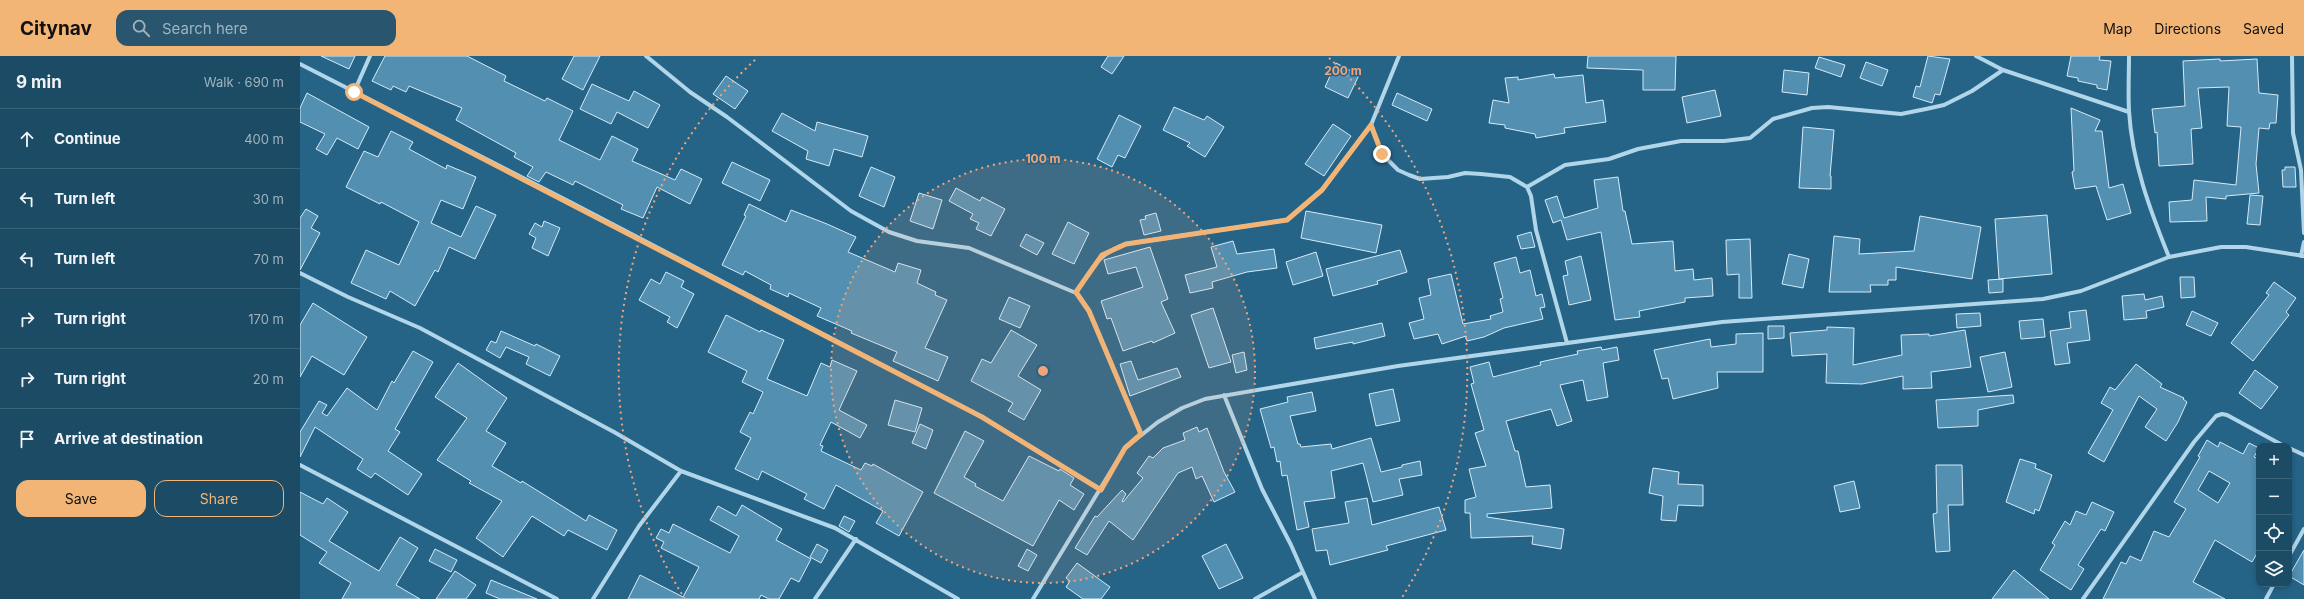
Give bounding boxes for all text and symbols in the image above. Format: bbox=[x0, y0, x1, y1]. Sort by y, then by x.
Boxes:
search box bbox=[116, 10, 396, 46]
text: Citynav bbox=[20, 17, 92, 40]
icon: search bbox=[130, 17, 152, 39]
text: Search here bbox=[162, 19, 248, 38]
text: Map bbox=[2103, 20, 2132, 37]
text: Directions bbox=[2154, 20, 2221, 37]
text: Saved bbox=[2243, 20, 2284, 37]
text: 200 m bbox=[1324, 63, 1362, 78]
text: 9 min bbox=[16, 72, 62, 92]
text: Walk · 690 m bbox=[204, 74, 284, 90]
route start bbox=[345, 83, 363, 101]
icon: ahead bbox=[16, 128, 38, 150]
text: Continue bbox=[54, 129, 121, 148]
text: 400 m bbox=[244, 131, 284, 147]
route end bbox=[1373, 145, 1391, 163]
text: 100 m bbox=[1025, 151, 1061, 166]
icon: left bbox=[16, 188, 38, 210]
text: Turn left bbox=[54, 189, 115, 208]
text: 30 m bbox=[253, 191, 284, 207]
icon: left bbox=[16, 248, 38, 270]
text: Turn left bbox=[54, 249, 115, 268]
text: 70 m bbox=[254, 251, 284, 267]
icon: right bbox=[16, 308, 38, 330]
text: Turn right bbox=[54, 309, 126, 328]
text: 170 m bbox=[248, 311, 284, 327]
centre of rings bbox=[1036, 364, 1050, 378]
icon: right bbox=[16, 368, 38, 390]
text: Turn right bbox=[54, 369, 126, 388]
text: 20 m bbox=[253, 371, 284, 387]
icon: arrive bbox=[16, 428, 38, 450]
text: Arrive at destination bbox=[54, 429, 203, 448]
map controls bbox=[2256, 443, 2292, 587]
button: + bbox=[2256, 443, 2292, 479]
button: − bbox=[2256, 479, 2292, 515]
button: Save bbox=[16, 480, 146, 517]
button: Share bbox=[154, 480, 284, 517]
button: locate bbox=[2256, 515, 2292, 551]
button: layers bbox=[2256, 551, 2292, 587]

